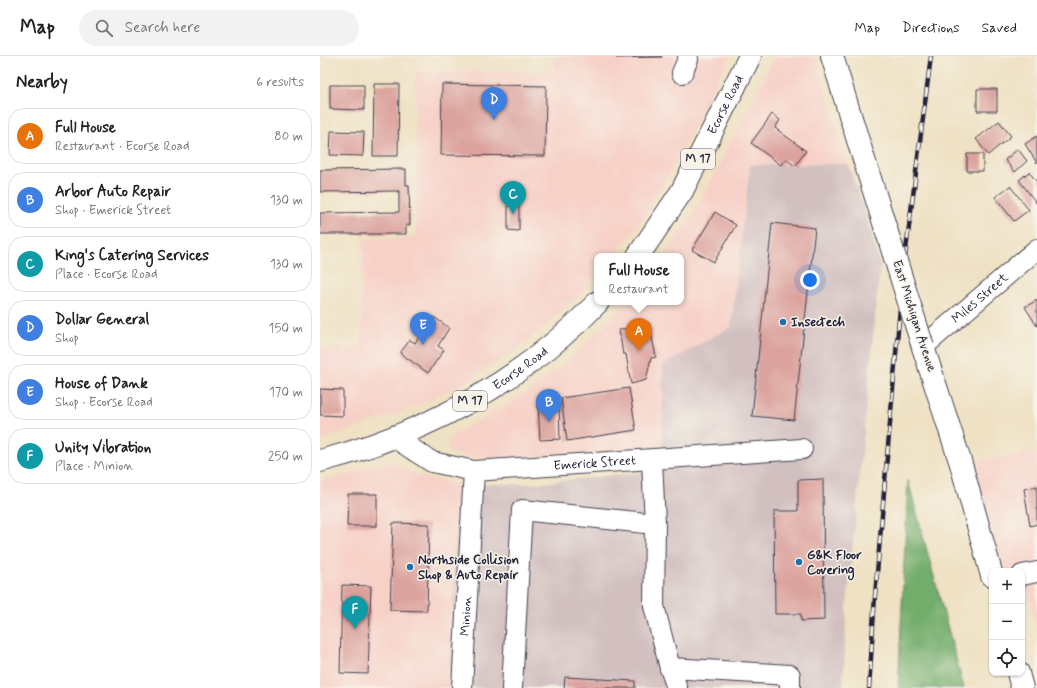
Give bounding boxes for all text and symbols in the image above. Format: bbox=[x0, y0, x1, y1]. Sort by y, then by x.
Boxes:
search box bbox=[79, 10, 359, 46]
text: Map bbox=[20, 15, 55, 40]
icon: search bbox=[93, 17, 115, 39]
text: Search here bbox=[125, 18, 200, 38]
text: Map bbox=[854, 19, 880, 37]
text: Directions bbox=[902, 19, 960, 37]
text: Saved bbox=[982, 19, 1017, 37]
text: Nearby bbox=[16, 71, 68, 93]
street label: Ecorse Road bbox=[703, 72, 747, 137]
text: 6 results bbox=[256, 74, 304, 91]
pin: D bbox=[481, 87, 507, 120]
text: Full House bbox=[55, 118, 116, 138]
text: A bbox=[26, 128, 34, 145]
text: 80 m bbox=[274, 128, 303, 145]
text: Restaurant · Ecorse Road bbox=[55, 138, 189, 155]
road number: M 17 bbox=[681, 149, 715, 169]
pin: C bbox=[500, 181, 526, 214]
text: Arbor Auto Repair bbox=[55, 182, 171, 202]
text: B bbox=[26, 192, 34, 209]
text: 130 m bbox=[270, 192, 303, 209]
text: Shop · Emerick Street bbox=[55, 202, 171, 219]
text: King's Catering Services bbox=[55, 246, 209, 266]
popup bbox=[594, 253, 684, 305]
text: C bbox=[25, 256, 35, 273]
text: 130 m bbox=[270, 256, 303, 273]
street label: East Michigan Avenue bbox=[888, 258, 940, 374]
text: Full House bbox=[609, 261, 669, 281]
text: Place · Ecorse Road bbox=[55, 266, 158, 283]
street label: Miles Street bbox=[948, 269, 1012, 327]
your location bbox=[800, 270, 820, 290]
text: Restaurant bbox=[609, 281, 669, 298]
text: Dollar General bbox=[55, 310, 149, 330]
pin: E bbox=[410, 312, 436, 345]
place label: Insectech bbox=[791, 314, 845, 331]
marker: Insectech bbox=[778, 317, 788, 327]
pin: A bbox=[626, 318, 652, 351]
text: D bbox=[26, 320, 34, 337]
text: 150 m bbox=[269, 320, 303, 337]
text: Shop bbox=[55, 330, 79, 347]
street label: Ecorse Road bbox=[489, 343, 551, 394]
text: House of Dank bbox=[55, 374, 148, 394]
text: E bbox=[26, 384, 34, 401]
text: 170 m bbox=[269, 384, 303, 401]
pin: B bbox=[536, 389, 562, 422]
road number: M 17 bbox=[453, 391, 487, 411]
text: Shop · Ecorse Road bbox=[55, 394, 153, 411]
text: Unity Vibration bbox=[55, 438, 151, 458]
text: F bbox=[27, 448, 33, 465]
text: 250 m bbox=[268, 448, 303, 465]
street label: Emerick Street bbox=[553, 452, 637, 474]
text: Place · Minion bbox=[55, 458, 134, 475]
place label: G&K Floor Covering bbox=[807, 547, 862, 581]
place label: Northside Collision Shop & Auto Repair bbox=[418, 552, 519, 584]
marker: G&K Floor Covering bbox=[794, 557, 804, 567]
marker: Northside Collision Shop & Auto Repair bbox=[405, 562, 415, 572]
map controls bbox=[989, 568, 1025, 676]
button: + bbox=[989, 568, 1025, 604]
pin: F bbox=[342, 596, 368, 629]
street label: Minion bbox=[456, 596, 476, 637]
button: − bbox=[989, 604, 1025, 640]
button: locate bbox=[989, 640, 1025, 676]

